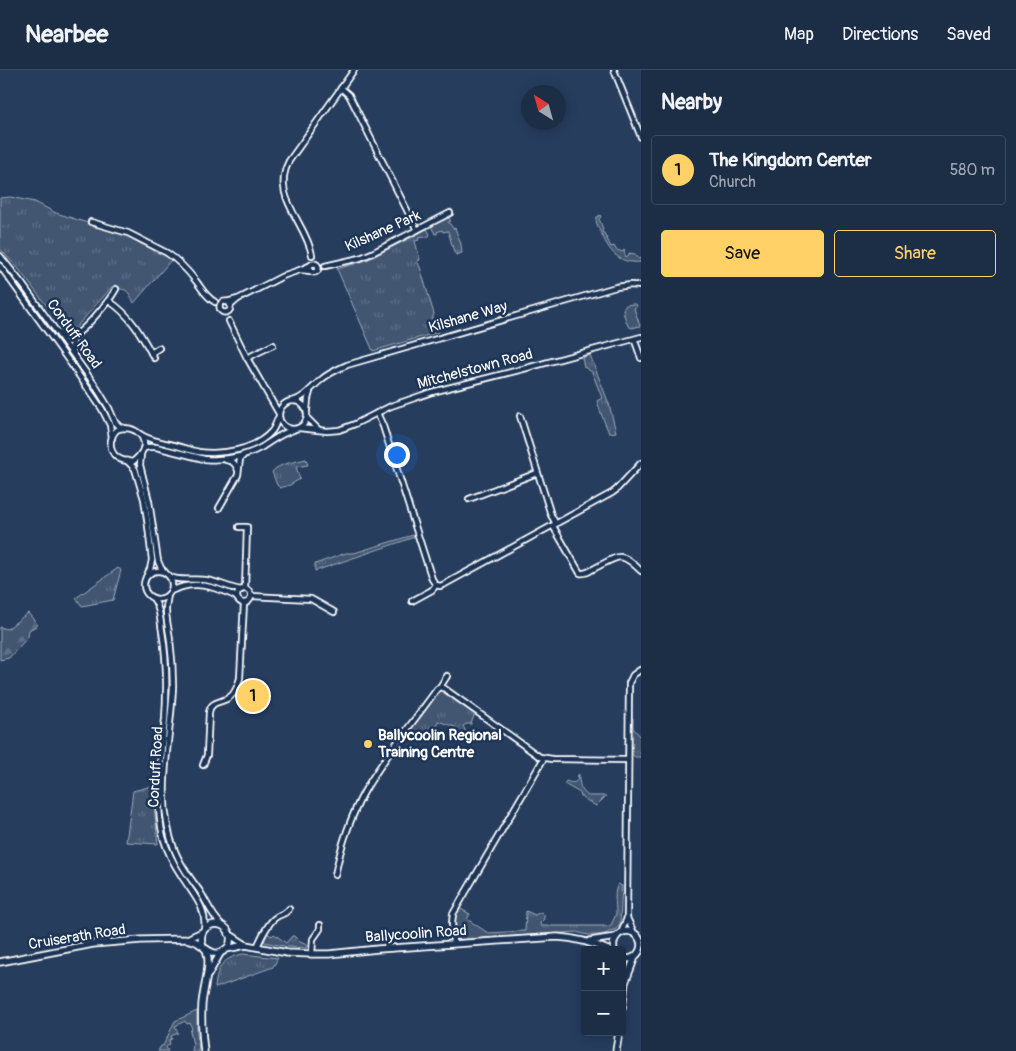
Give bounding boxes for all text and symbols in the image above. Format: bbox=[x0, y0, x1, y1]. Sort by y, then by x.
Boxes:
text: Nearbee bbox=[25, 20, 108, 49]
text: Map bbox=[784, 23, 814, 46]
text: Directions bbox=[842, 23, 918, 46]
text: Saved bbox=[946, 23, 991, 46]
north arrow bbox=[521, 85, 566, 130]
text: Nearby bbox=[661, 89, 722, 116]
text: The Kingdom Center bbox=[709, 148, 872, 172]
text: 1 bbox=[675, 160, 681, 180]
text: 580 m bbox=[950, 160, 995, 180]
text: Church bbox=[709, 172, 756, 192]
street label: Kilshane Park bbox=[342, 206, 425, 256]
button: Save bbox=[661, 230, 824, 277]
button: Share bbox=[834, 230, 996, 277]
street label: Corduff Road bbox=[42, 295, 106, 373]
street label: Kilshane Way bbox=[427, 297, 510, 337]
street label: Mitchelstown Road bbox=[415, 344, 535, 394]
your location bbox=[384, 442, 410, 468]
pin: 1 bbox=[237, 677, 269, 715]
street label: Corduff Road bbox=[144, 726, 168, 808]
place label: Ballycoolin Regional Training Centre bbox=[377, 726, 502, 762]
marker: Ballycoolin Regional Training Centre bbox=[362, 738, 374, 750]
street label: Cruiserath Road bbox=[27, 920, 127, 954]
street label: Ballycoolin Road bbox=[365, 921, 467, 947]
map controls bbox=[581, 946, 626, 1036]
button: + bbox=[581, 946, 626, 991]
button: − bbox=[581, 991, 626, 1036]

